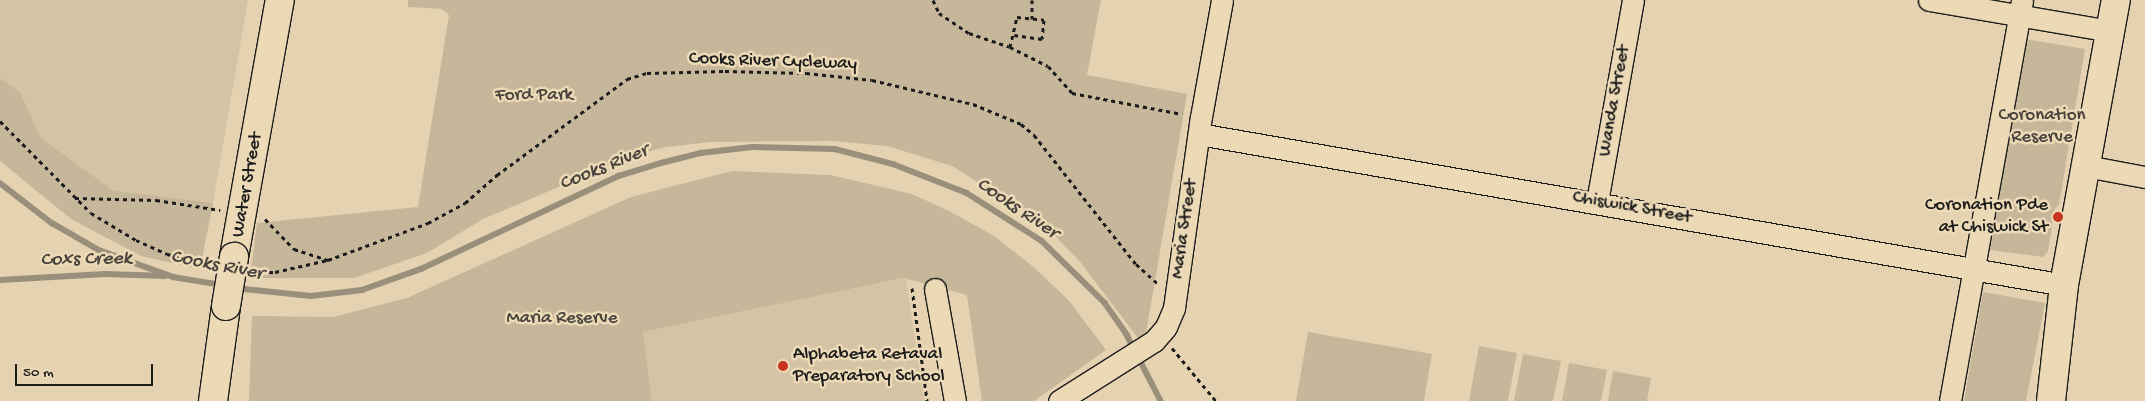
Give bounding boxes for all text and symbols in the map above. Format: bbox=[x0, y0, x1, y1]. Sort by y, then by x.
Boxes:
street label: Wanda Street bbox=[1594, 44, 1636, 158]
street label: Cooks River Cycleway bbox=[689, 48, 857, 76]
park label: Ford Park bbox=[495, 85, 573, 107]
park label: Coronation Reserve bbox=[1998, 105, 2086, 149]
street label: Water Street bbox=[228, 131, 268, 239]
water label: Cooks River bbox=[556, 139, 652, 197]
water label: Cooks River bbox=[971, 173, 1063, 245]
street label: Maria Street bbox=[1167, 178, 1203, 280]
street label: Chiswick Street bbox=[1571, 186, 1693, 230]
place label: Coronation Pde at Chiswick St bbox=[1925, 195, 2048, 239]
marker: Coronation Pde at Chiswick St bbox=[2052, 211, 2064, 223]
water label: Cooks River bbox=[169, 245, 265, 287]
water label: Coxs Creek bbox=[40, 247, 132, 273]
park label: Maria Reserve bbox=[506, 308, 618, 330]
place label: Alphabeta Retaval Preparatory School bbox=[793, 344, 945, 388]
scale bar bbox=[18, 354, 155, 386]
marker: Alphabeta Retaval Preparatory School bbox=[777, 360, 789, 372]
text: 50 m bbox=[23, 364, 54, 382]

